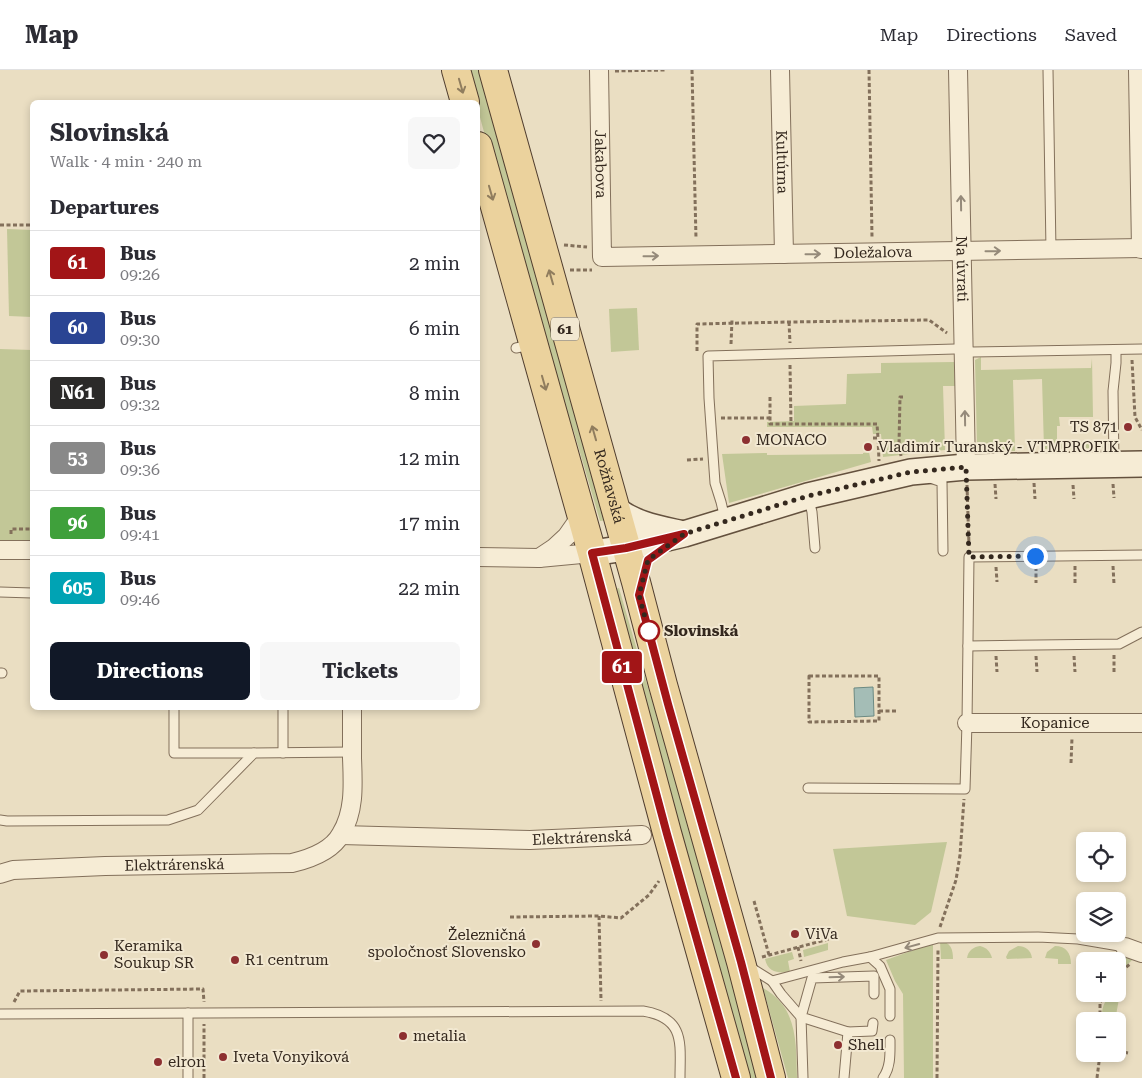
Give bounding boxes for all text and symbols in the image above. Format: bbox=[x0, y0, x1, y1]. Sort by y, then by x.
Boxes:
text: Map bbox=[25, 21, 79, 49]
text: Map bbox=[880, 24, 918, 45]
text: Directions bbox=[946, 24, 1037, 45]
text: Saved bbox=[1065, 24, 1117, 45]
one-way arrow bbox=[457, 78, 466, 94]
button: heart bbox=[408, 117, 460, 169]
text: Slovinská bbox=[50, 119, 169, 147]
street label: Jakabova bbox=[591, 130, 610, 198]
street label: Kultúrna bbox=[772, 130, 792, 194]
text: Walk · 4 min · 240 m bbox=[50, 152, 202, 171]
one-way arrow bbox=[486, 184, 496, 200]
text: Departures bbox=[50, 196, 159, 219]
one-way arrow bbox=[956, 196, 965, 212]
street label: Na úvrati bbox=[952, 236, 972, 302]
text: Bus bbox=[120, 242, 156, 265]
street label: Doležalova bbox=[833, 243, 913, 262]
one-way arrow bbox=[984, 246, 1001, 256]
one-way arrow bbox=[805, 249, 821, 258]
one-way arrow bbox=[642, 251, 659, 261]
text: 61 bbox=[67, 252, 88, 273]
text: 2 min bbox=[409, 252, 460, 275]
text: 09:26 bbox=[120, 265, 160, 284]
one-way arrow bbox=[545, 269, 555, 285]
text: Bus bbox=[120, 307, 156, 330]
text: 60 bbox=[67, 317, 88, 338]
text: 6 min bbox=[409, 317, 460, 340]
road number: 61 bbox=[551, 318, 579, 340]
text: 09:30 bbox=[120, 330, 160, 349]
text: Bus bbox=[120, 372, 156, 395]
one-way arrow bbox=[540, 374, 549, 390]
text: N61 bbox=[60, 382, 95, 403]
text: 8 min bbox=[409, 382, 460, 405]
text: 09:32 bbox=[120, 395, 160, 414]
one-way arrow bbox=[960, 411, 970, 427]
place label: TS 871 bbox=[1070, 418, 1118, 436]
marker: TS 871 bbox=[1122, 421, 1134, 433]
one-way arrow bbox=[589, 426, 599, 442]
place label: MONACO bbox=[756, 431, 827, 449]
marker: MONACO bbox=[740, 434, 752, 446]
text: Bus bbox=[120, 437, 156, 460]
place label: Vladimír Turanský - VTMPROFIK bbox=[878, 438, 1119, 456]
marker: Vladimír Turanský - VTMPROFIK bbox=[862, 441, 874, 453]
text: 53 bbox=[67, 447, 88, 468]
text: 12 min bbox=[398, 447, 460, 470]
street label: Rožňavská bbox=[590, 447, 628, 525]
text: 09:36 bbox=[120, 460, 160, 479]
text: Bus bbox=[120, 502, 156, 525]
text: 96 bbox=[67, 512, 88, 533]
text: 17 min bbox=[398, 512, 460, 535]
text: 09:41 bbox=[120, 525, 160, 544]
your location bbox=[1023, 544, 1048, 569]
text: Bus bbox=[120, 567, 156, 590]
text: 605 bbox=[62, 577, 93, 598]
text: 22 min bbox=[398, 577, 460, 600]
text: 09:46 bbox=[120, 590, 160, 609]
marker: Slovinská bbox=[638, 620, 660, 642]
place label: Slovinská bbox=[664, 622, 739, 640]
button: Directions bbox=[50, 642, 250, 700]
button: Tickets bbox=[260, 642, 460, 700]
line badge: 61 bbox=[600, 651, 644, 683]
text: 61 bbox=[612, 656, 632, 677]
street label: Kopanice bbox=[1021, 714, 1089, 732]
street label: Elektrárenská bbox=[532, 826, 632, 849]
map controls bbox=[1076, 832, 1126, 1062]
button: locate bbox=[1076, 832, 1126, 882]
street label: Elektrárenská bbox=[124, 855, 224, 875]
button: layers bbox=[1076, 892, 1126, 942]
place label: ViVa bbox=[805, 925, 838, 943]
place label: Železničná spoločnosť Slovensko bbox=[368, 926, 526, 961]
marker: ViVa bbox=[789, 928, 801, 940]
place label: Keramika Soukup SR bbox=[114, 937, 195, 972]
marker: Železničná spoločnosť Slovensko bbox=[530, 938, 542, 950]
one-way arrow bbox=[905, 941, 921, 951]
marker: Keramika Soukup SR bbox=[98, 949, 110, 961]
place label: R1 centrum bbox=[245, 951, 329, 969]
button: + bbox=[1076, 952, 1126, 1002]
marker: R1 centrum bbox=[229, 954, 241, 966]
one-way arrow bbox=[829, 972, 845, 981]
button: − bbox=[1076, 1012, 1126, 1062]
place label: metalia bbox=[413, 1027, 466, 1045]
marker: metalia bbox=[397, 1030, 409, 1042]
place label: Shell bbox=[848, 1036, 885, 1054]
marker: Shell bbox=[832, 1039, 844, 1051]
place label: Iveta Vonyiková bbox=[233, 1048, 349, 1066]
marker: Iveta Vonyiková bbox=[217, 1051, 229, 1063]
place label: elron bbox=[168, 1053, 206, 1071]
marker: elron bbox=[152, 1056, 164, 1068]

